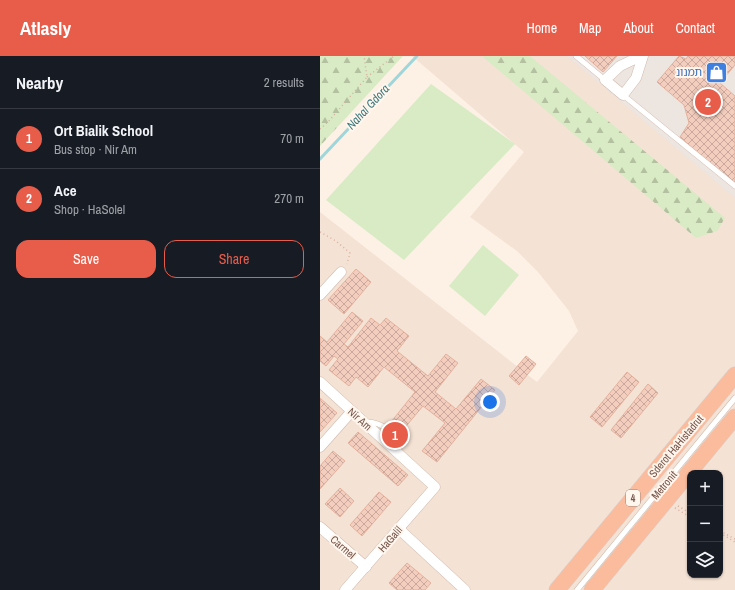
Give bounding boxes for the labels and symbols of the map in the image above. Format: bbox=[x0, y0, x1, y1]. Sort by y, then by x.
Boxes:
shop icon: תמנונ bbox=[704, 59, 730, 85]
place label: תמנונ bbox=[676, 65, 702, 79]
water label: Nahal Gdora bbox=[343, 81, 393, 133]
pin: 2 bbox=[695, 87, 721, 117]
your location bbox=[480, 392, 500, 412]
street label: Nir Am bbox=[345, 405, 375, 433]
street label: Sderot HaHistadrut bbox=[646, 412, 706, 480]
pin: 1 bbox=[382, 420, 408, 450]
street label: Metronit bbox=[648, 467, 680, 502]
road number: 4 bbox=[626, 490, 640, 506]
street label: HaGalil bbox=[375, 523, 405, 555]
street label: Carmel bbox=[327, 532, 359, 562]

